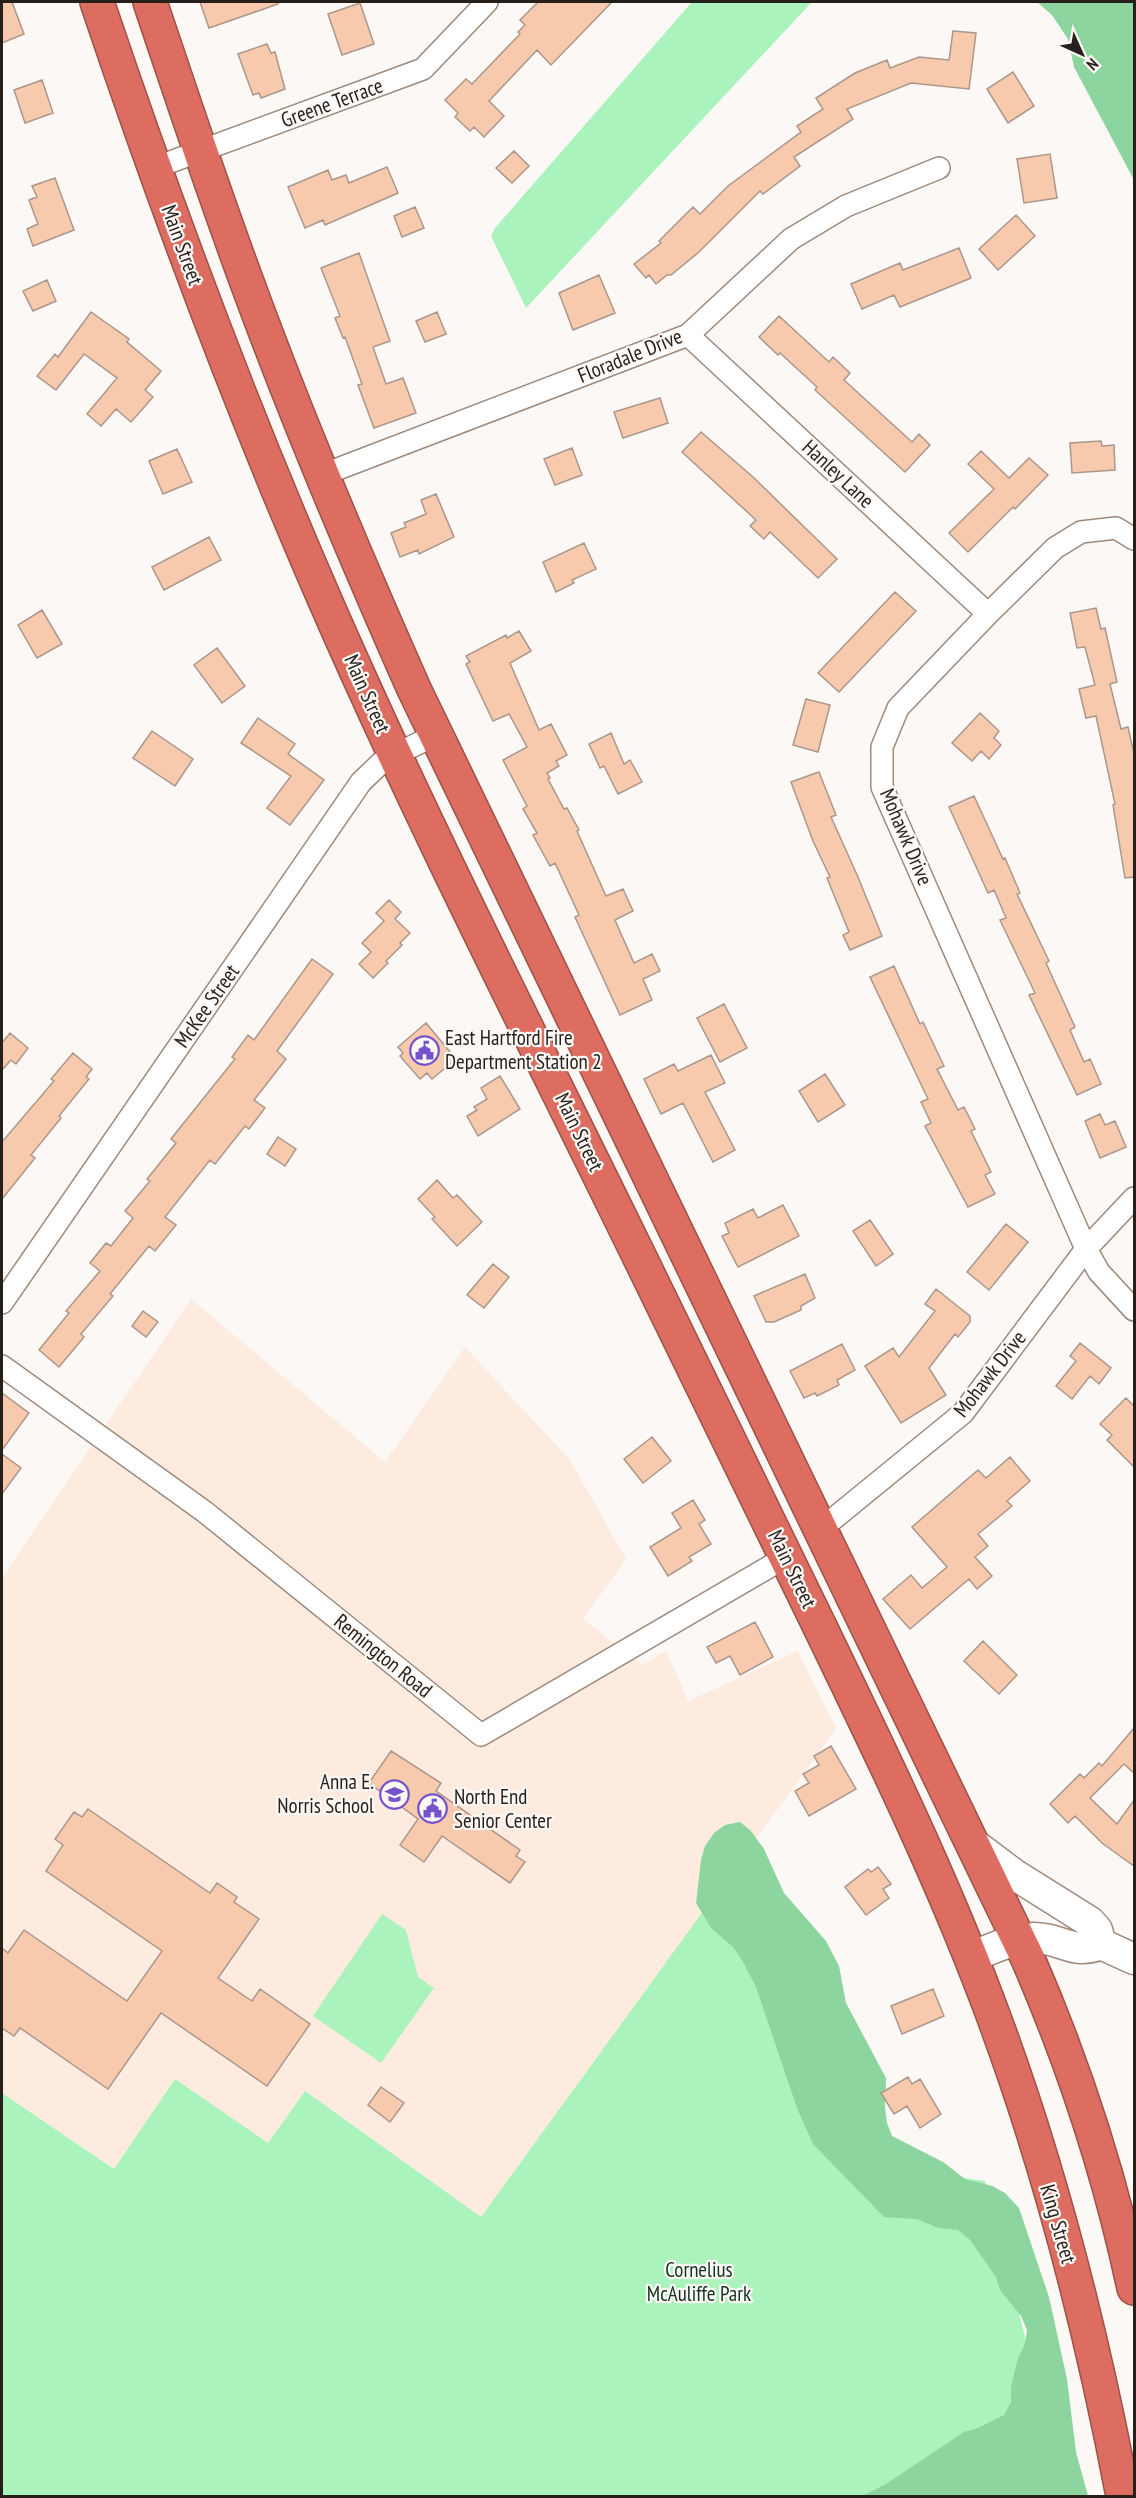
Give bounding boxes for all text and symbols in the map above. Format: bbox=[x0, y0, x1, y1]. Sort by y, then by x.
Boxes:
north arrow bbox=[1052, 24, 1112, 84]
text: N bbox=[1082, 54, 1103, 75]
street label: Greene Terrace bbox=[277, 72, 387, 133]
street label: Main Street bbox=[156, 201, 210, 289]
street label: Floradale Drive bbox=[574, 322, 686, 389]
street label: Hanley Lane bbox=[797, 434, 880, 514]
street label: Main Street bbox=[338, 650, 397, 738]
street label: Mohawk Drive bbox=[874, 784, 939, 889]
street label: McKee Street bbox=[168, 959, 245, 1053]
place label: East Hartford Fire Department Station 2 bbox=[445, 1024, 602, 1075]
public building icon: East Hartford Fire Department Station 2 bbox=[408, 1034, 440, 1066]
street label: Main Street bbox=[549, 1088, 610, 1175]
street label: Mohawk Drive bbox=[947, 1325, 1032, 1422]
street label: Main Street bbox=[762, 1525, 823, 1612]
street label: Remington Road bbox=[329, 1608, 438, 1703]
place label: Anna E. Norris School bbox=[277, 1768, 374, 1819]
school or university icon: Anna E. Norris School bbox=[379, 1778, 411, 1810]
place label: North End Senior Center bbox=[454, 1783, 552, 1834]
public building icon: North End Senior Center bbox=[417, 1793, 449, 1825]
street label: King Street bbox=[1034, 2181, 1083, 2267]
park label: Cornelius McAuliffe Park bbox=[647, 2256, 751, 2307]

